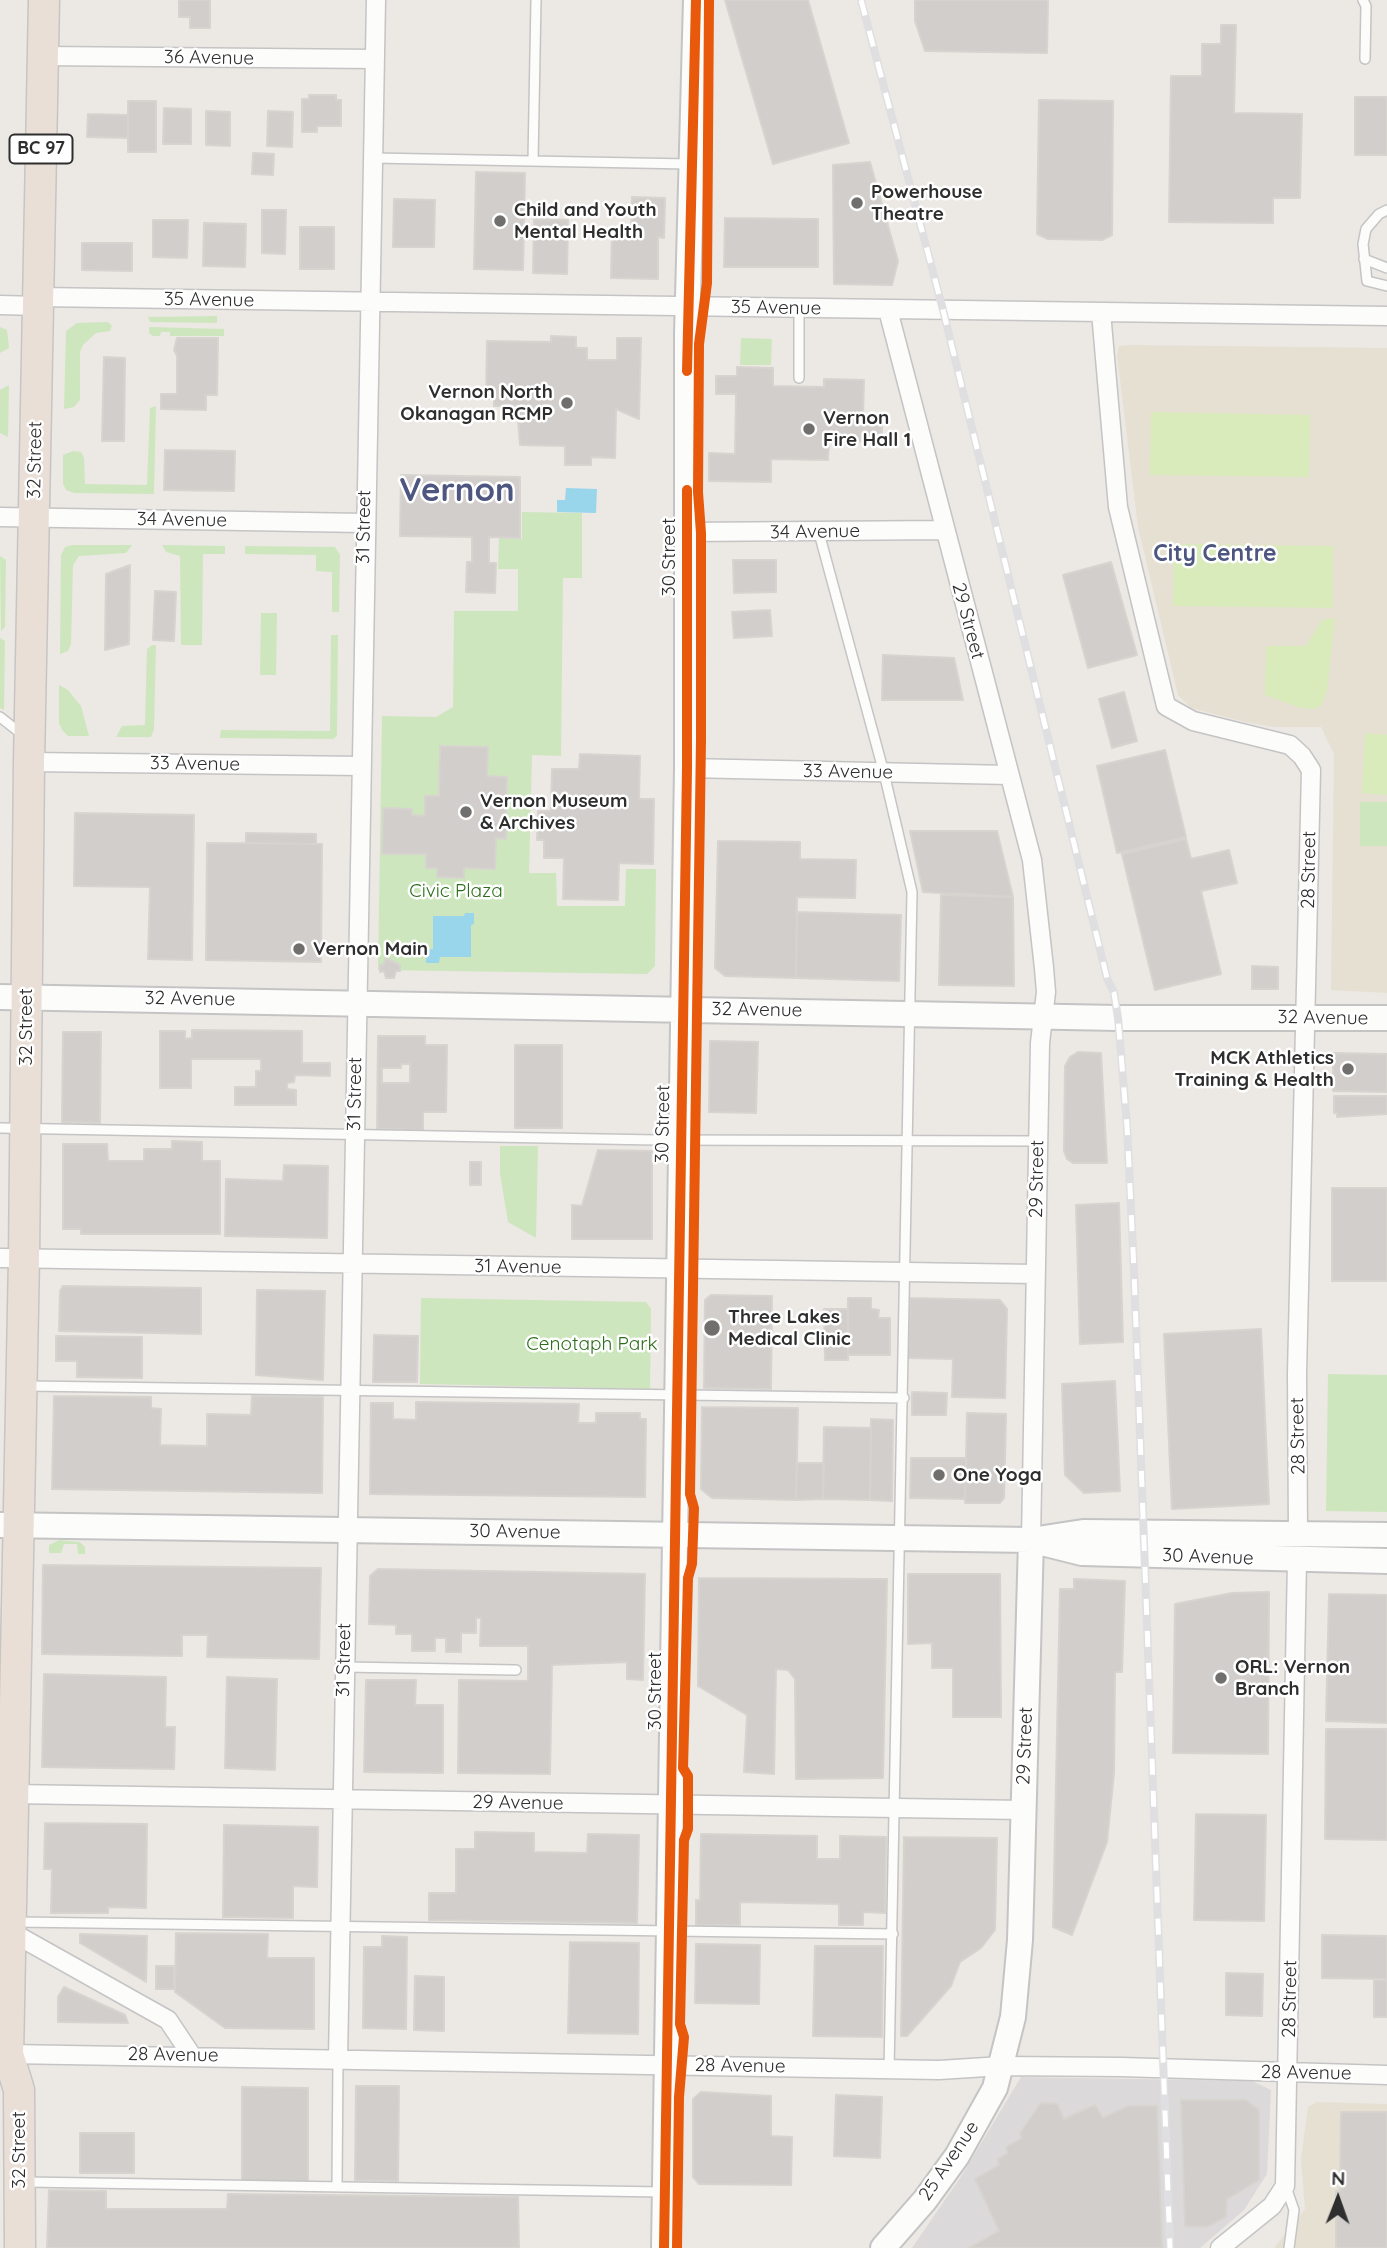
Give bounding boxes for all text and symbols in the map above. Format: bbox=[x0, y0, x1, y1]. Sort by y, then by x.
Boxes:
street label: 36 Avenue bbox=[164, 46, 254, 70]
road number: BC 97 bbox=[9, 134, 72, 164]
place label: Powerhouse Theatre bbox=[871, 181, 983, 225]
marker: Powerhouse Theatre bbox=[849, 195, 865, 211]
place label: Child and Youth Mental Health bbox=[514, 199, 657, 243]
marker: Child and Youth Mental Health bbox=[492, 213, 508, 229]
street label: 35 Avenue bbox=[164, 288, 254, 312]
street label: 35 Avenue bbox=[731, 296, 821, 320]
place label: Vernon North Okanagan RCMP bbox=[400, 381, 553, 425]
marker: Vernon North Okanagan RCMP bbox=[559, 395, 575, 411]
place label: Vernon Fire Hall 1 bbox=[823, 407, 911, 451]
street label: 32 Street bbox=[23, 421, 47, 499]
marker: Vernon Fire Hall 1 bbox=[801, 421, 817, 437]
district label: Vernon bbox=[399, 471, 515, 511]
street label: 31 Street bbox=[352, 490, 376, 564]
street label: 34 Avenue bbox=[137, 508, 227, 532]
street label: 30 Street bbox=[658, 518, 680, 596]
street label: 34 Avenue bbox=[770, 520, 860, 544]
district label: City Centre bbox=[1153, 540, 1277, 568]
street label: 29 Street bbox=[947, 580, 989, 662]
street label: 33 Avenue bbox=[150, 752, 240, 776]
street label: 33 Avenue bbox=[803, 760, 893, 784]
place label: Vernon Museum & Archives bbox=[480, 790, 627, 834]
marker: Vernon Museum & Archives bbox=[458, 804, 474, 820]
street label: 28 Street bbox=[1297, 831, 1321, 909]
park label: Civic Plaza bbox=[409, 880, 503, 902]
place label: Vernon Main bbox=[313, 938, 428, 960]
marker: Vernon Main bbox=[291, 941, 307, 957]
street label: 32 Avenue bbox=[144, 987, 236, 1011]
street label: 32 Street bbox=[15, 988, 37, 1066]
street label: 32 Avenue bbox=[711, 998, 803, 1022]
street label: 32 Avenue bbox=[1277, 1006, 1369, 1030]
place label: MCK Athletics Training & Health bbox=[1175, 1047, 1334, 1091]
street label: 31 Street bbox=[343, 1057, 367, 1131]
marker: MCK Athletics Training & Health bbox=[1340, 1061, 1356, 1077]
street label: 30 Street bbox=[651, 1085, 675, 1163]
street label: 29 Street bbox=[1025, 1140, 1049, 1218]
street label: 31 Avenue bbox=[474, 1255, 562, 1279]
place label: Three Lakes Medical Clinic bbox=[728, 1306, 851, 1350]
marker: Three Lakes Medical Clinic bbox=[702, 1318, 722, 1338]
park label: Cenotaph Park bbox=[526, 1333, 658, 1355]
street label: 28 Street bbox=[1286, 1397, 1310, 1475]
place label: One Yoga bbox=[953, 1464, 1042, 1486]
marker: One Yoga bbox=[931, 1467, 947, 1483]
street label: 30 Avenue bbox=[469, 1520, 561, 1544]
street label: 30 Avenue bbox=[1162, 1544, 1254, 1570]
street label: 31 Street bbox=[332, 1623, 356, 1697]
street label: 30 Street bbox=[644, 1652, 666, 1730]
place label: ORL: Vernon Branch bbox=[1235, 1656, 1350, 1700]
marker: ORL: Vernon Branch bbox=[1213, 1670, 1229, 1686]
street label: 29 Street bbox=[1012, 1707, 1038, 1785]
street label: 29 Avenue bbox=[472, 1791, 564, 1815]
street label: 28 Street bbox=[1278, 1960, 1302, 2038]
street label: 28 Avenue bbox=[127, 2043, 219, 2067]
street label: 28 Avenue bbox=[694, 2054, 786, 2078]
street label: 28 Avenue bbox=[1260, 2061, 1352, 2085]
street label: 32 Street bbox=[8, 2111, 30, 2189]
street label: 25 Avenue bbox=[914, 2117, 984, 2205]
north arrow bbox=[1303, 2164, 1373, 2234]
text: N bbox=[1331, 2166, 1346, 2190]

